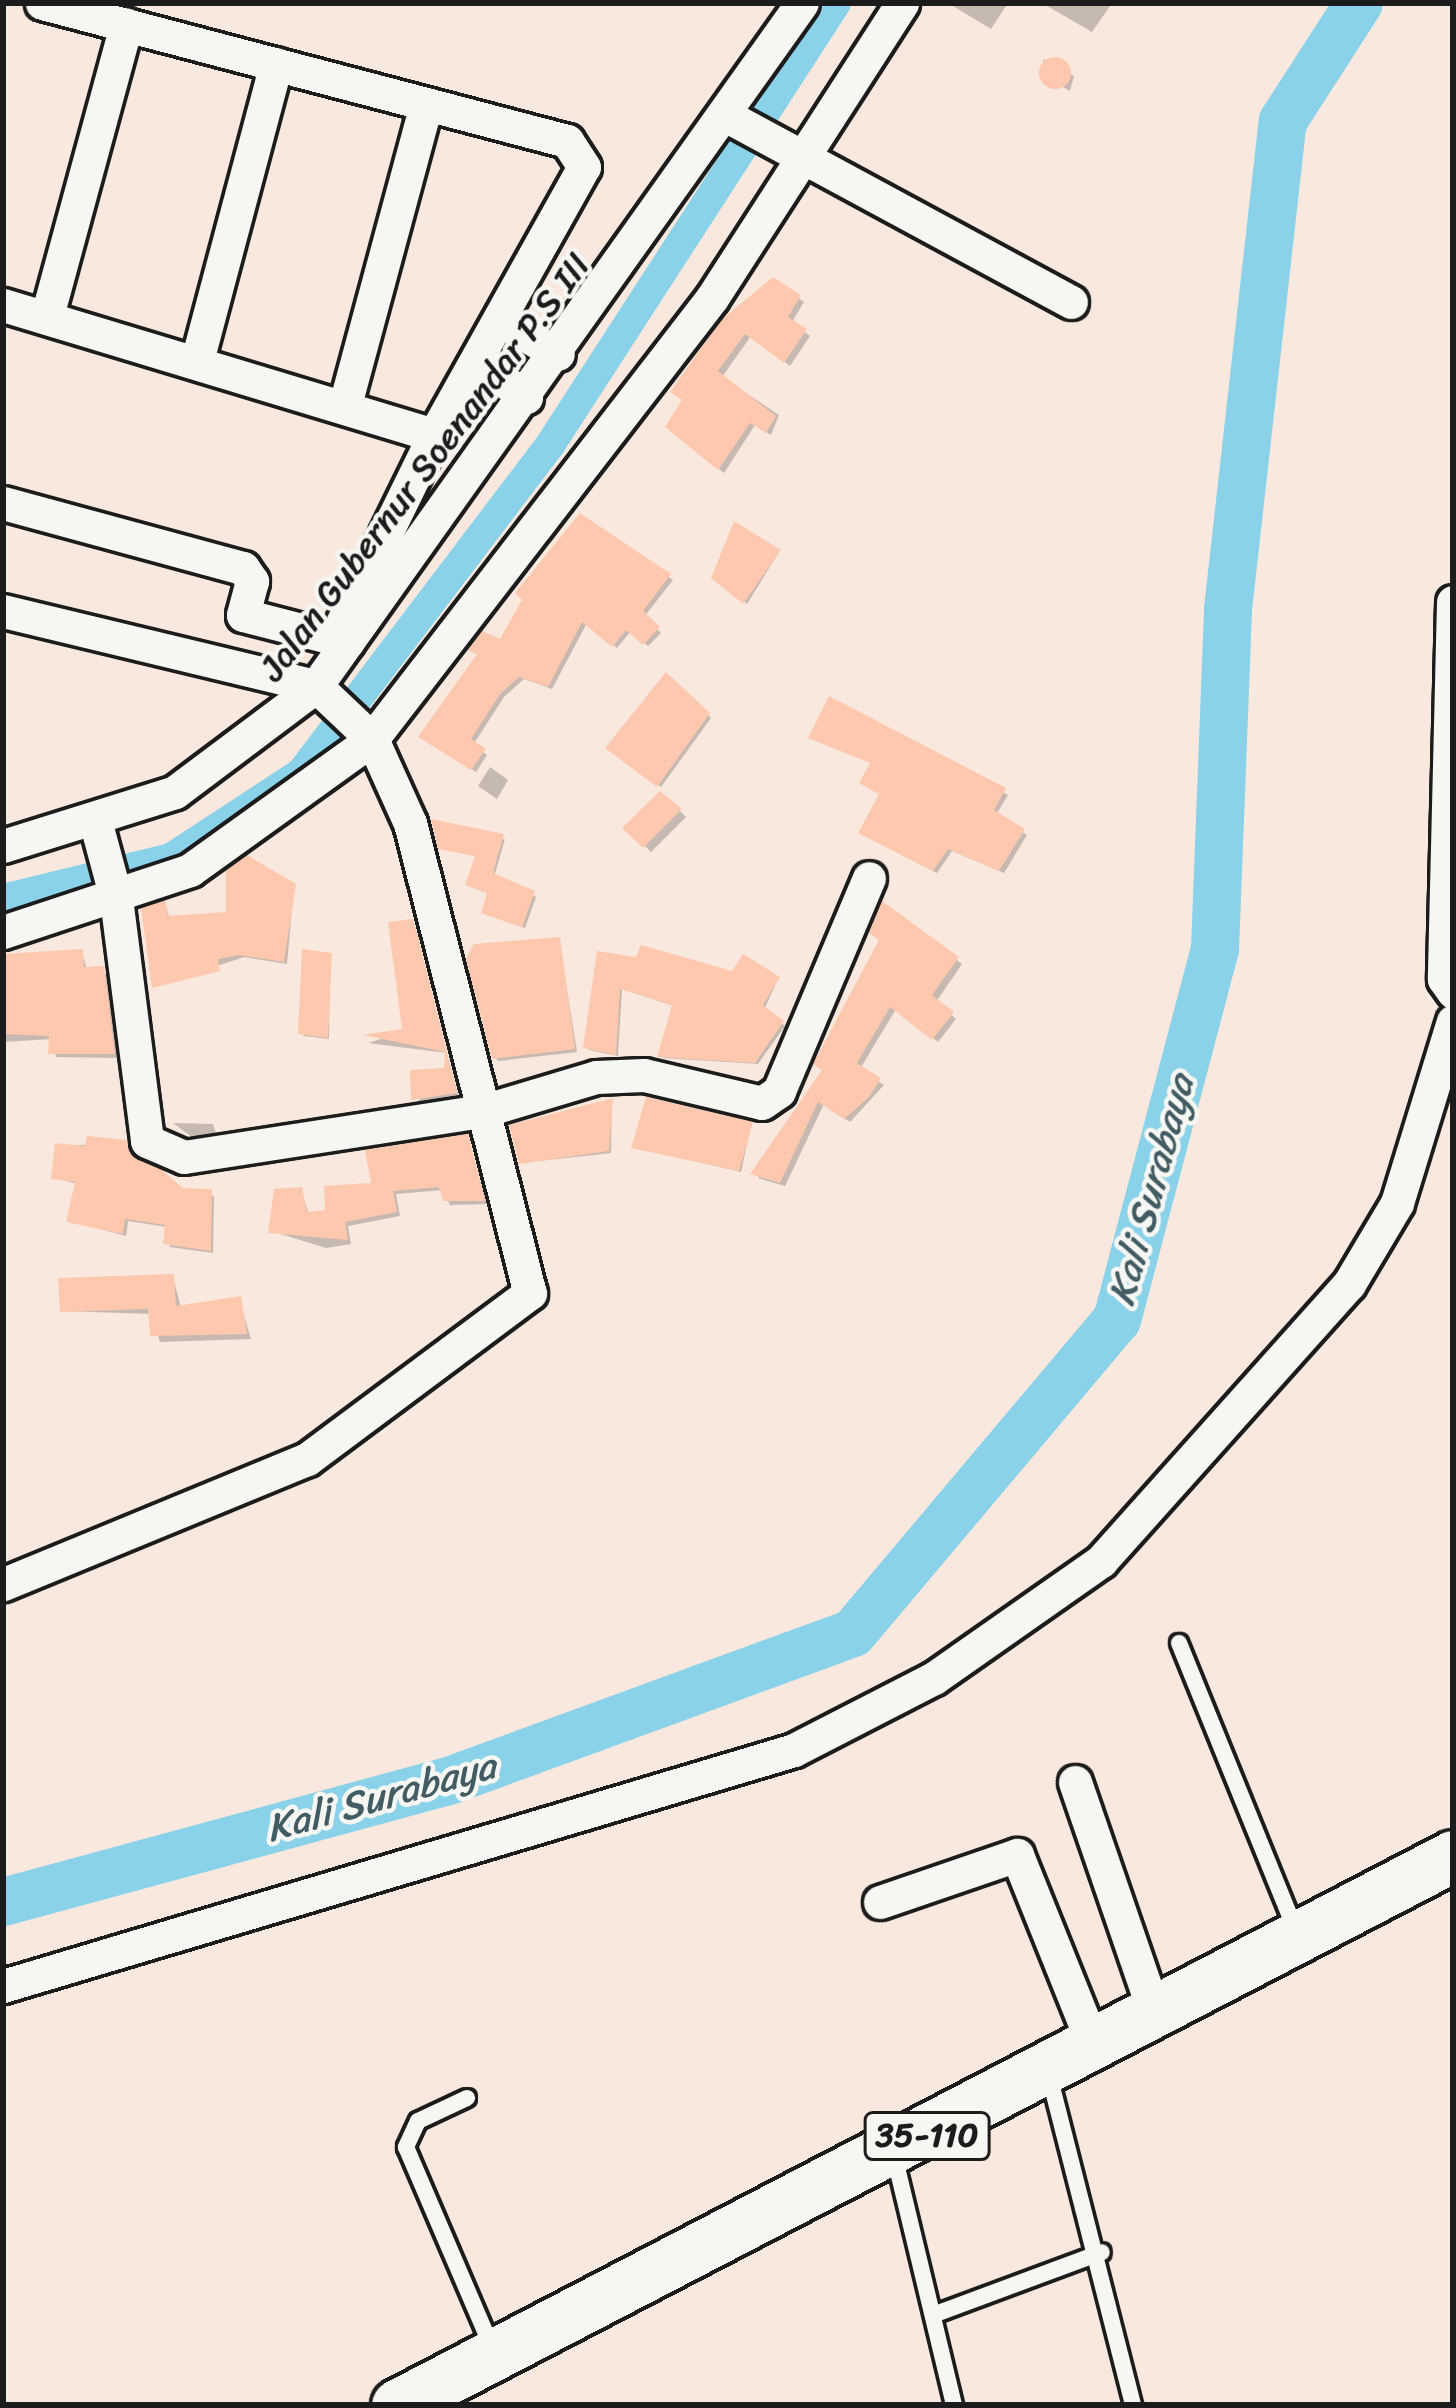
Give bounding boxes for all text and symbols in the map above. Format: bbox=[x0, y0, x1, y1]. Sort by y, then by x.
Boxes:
street label: Jalan Gubernur Soenandar P.S III bbox=[250, 244, 600, 690]
water label: Kali Surabaya bbox=[1098, 1070, 1204, 1310]
water label: Kali Surabaya bbox=[261, 1742, 501, 1852]
road number: 35-110 bbox=[861, 2109, 993, 2163]

